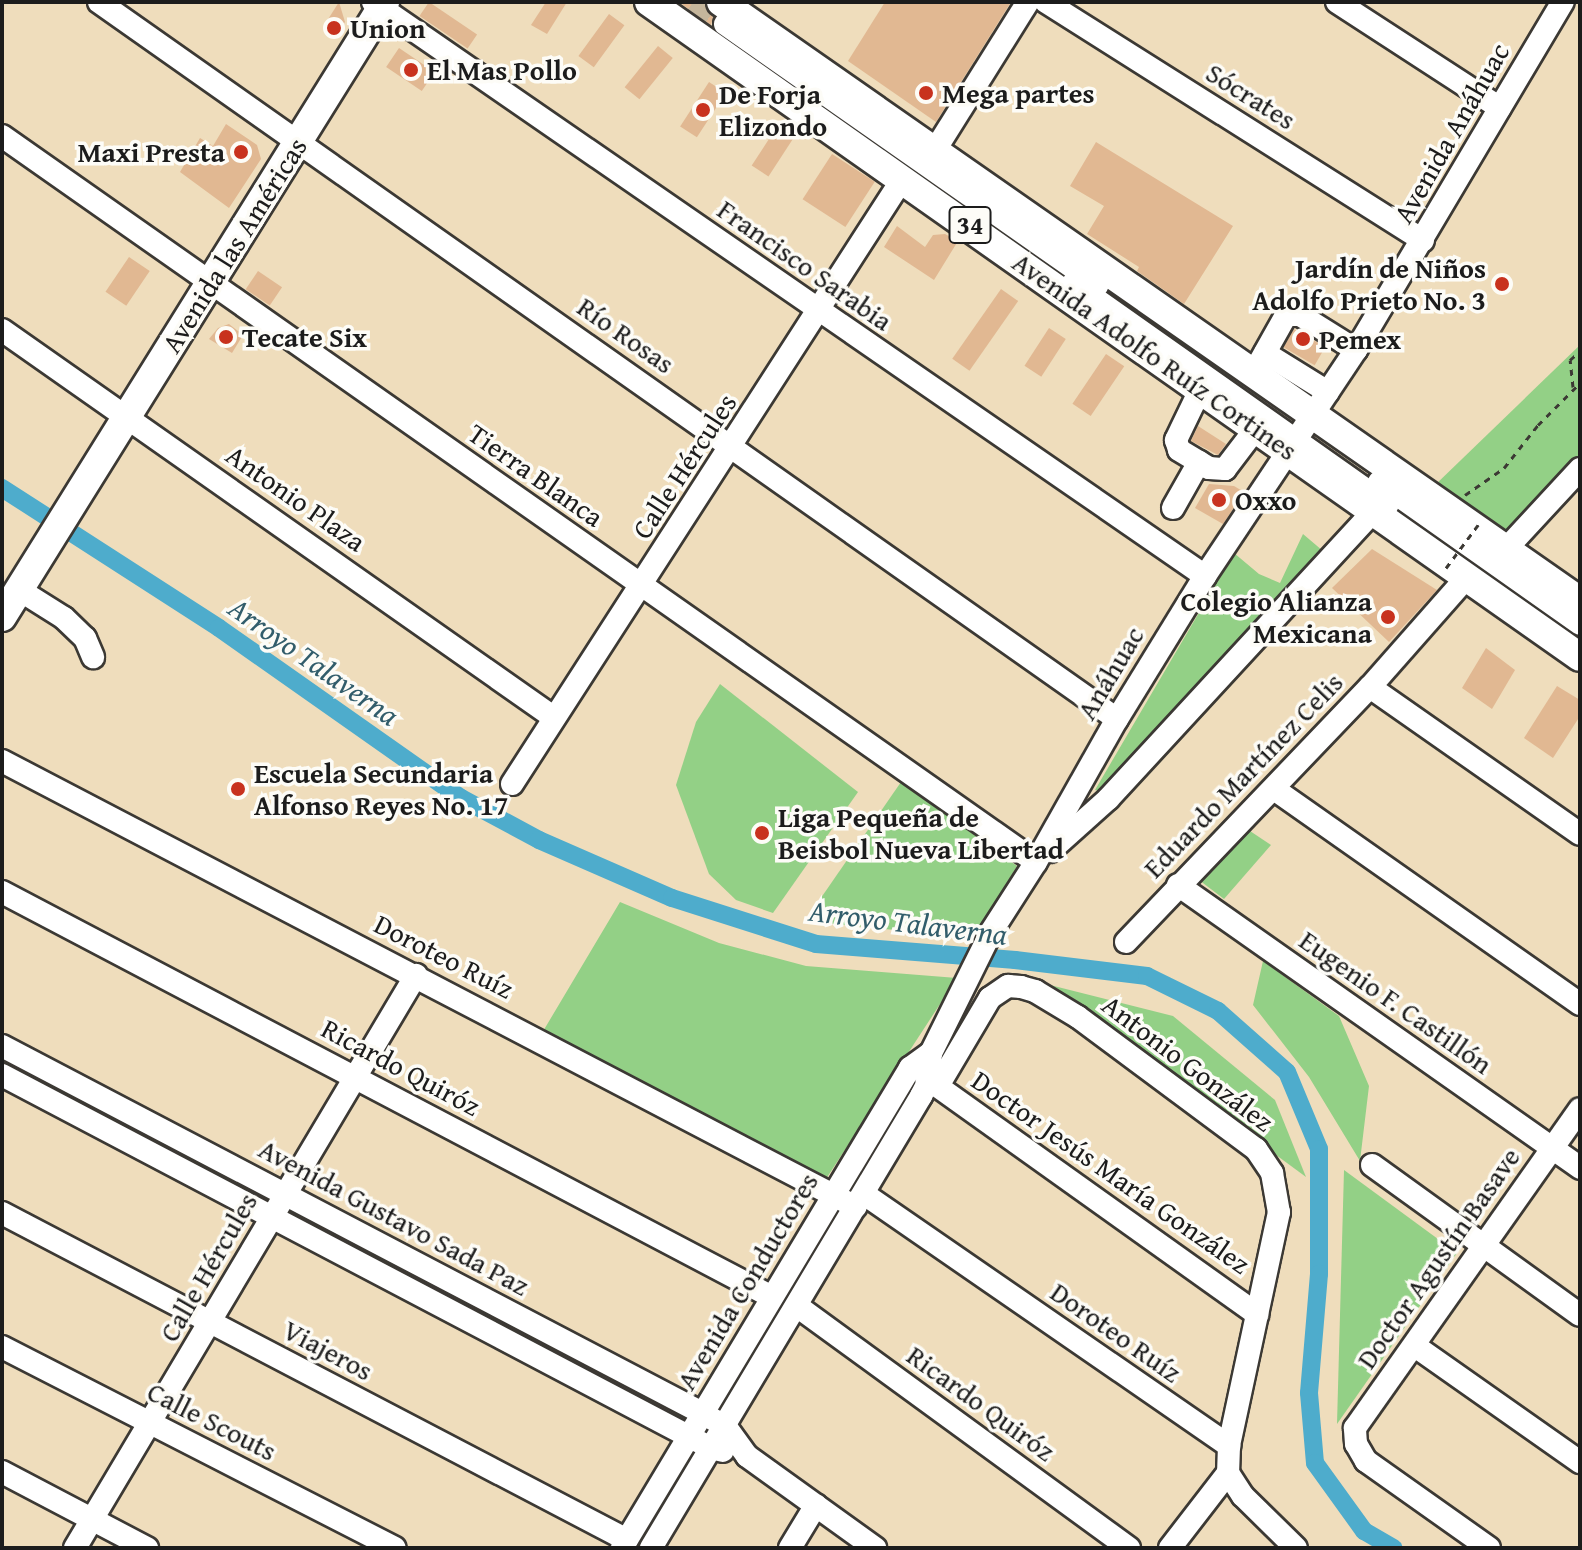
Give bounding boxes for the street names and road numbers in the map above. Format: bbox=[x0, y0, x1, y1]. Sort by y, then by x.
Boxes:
street label: Avenida Anáhuac bbox=[1386, 37, 1516, 229]
street label: Sócrates bbox=[1200, 56, 1302, 136]
street label: Avenida las Américas bbox=[154, 131, 314, 359]
street label: Francisco Sarabia bbox=[711, 192, 899, 338]
road number: 34 bbox=[948, 203, 992, 247]
street label: Avenida Adolfo Ruíz Cortines bbox=[1006, 245, 1304, 467]
street label: Río Rosas bbox=[571, 290, 681, 380]
street label: Calle Hércules bbox=[625, 387, 743, 545]
street label: Tierra Blanca bbox=[462, 416, 610, 534]
street label: Antonio Plaza bbox=[220, 438, 372, 558]
street label: Anáhuac bbox=[1069, 620, 1151, 726]
street label: Eduardo Martínez Celis bbox=[1136, 665, 1350, 885]
street label: Doroteo Ruíz bbox=[369, 907, 519, 1005]
street label: Eugenio F. Castillón bbox=[1293, 923, 1499, 1081]
street label: Antonio González bbox=[1096, 988, 1280, 1138]
street label: Ricardo Quiróz bbox=[316, 1011, 486, 1123]
street label: Doctor Jesús María González bbox=[966, 1063, 1256, 1281]
street label: Avenida Gustavo Sada Paz bbox=[253, 1132, 535, 1302]
street label: Doctor Agustín Basave bbox=[1349, 1141, 1527, 1375]
street label: Avenida Conductores bbox=[669, 1166, 825, 1396]
street label: Calle Hércules bbox=[152, 1187, 264, 1347]
street label: Doroteo Ruíz bbox=[1044, 1275, 1188, 1389]
street label: Viajeros bbox=[277, 1312, 379, 1388]
street label: Ricardo Quiróz bbox=[901, 1338, 1061, 1468]
street label: Calle Scouts bbox=[142, 1374, 282, 1468]

